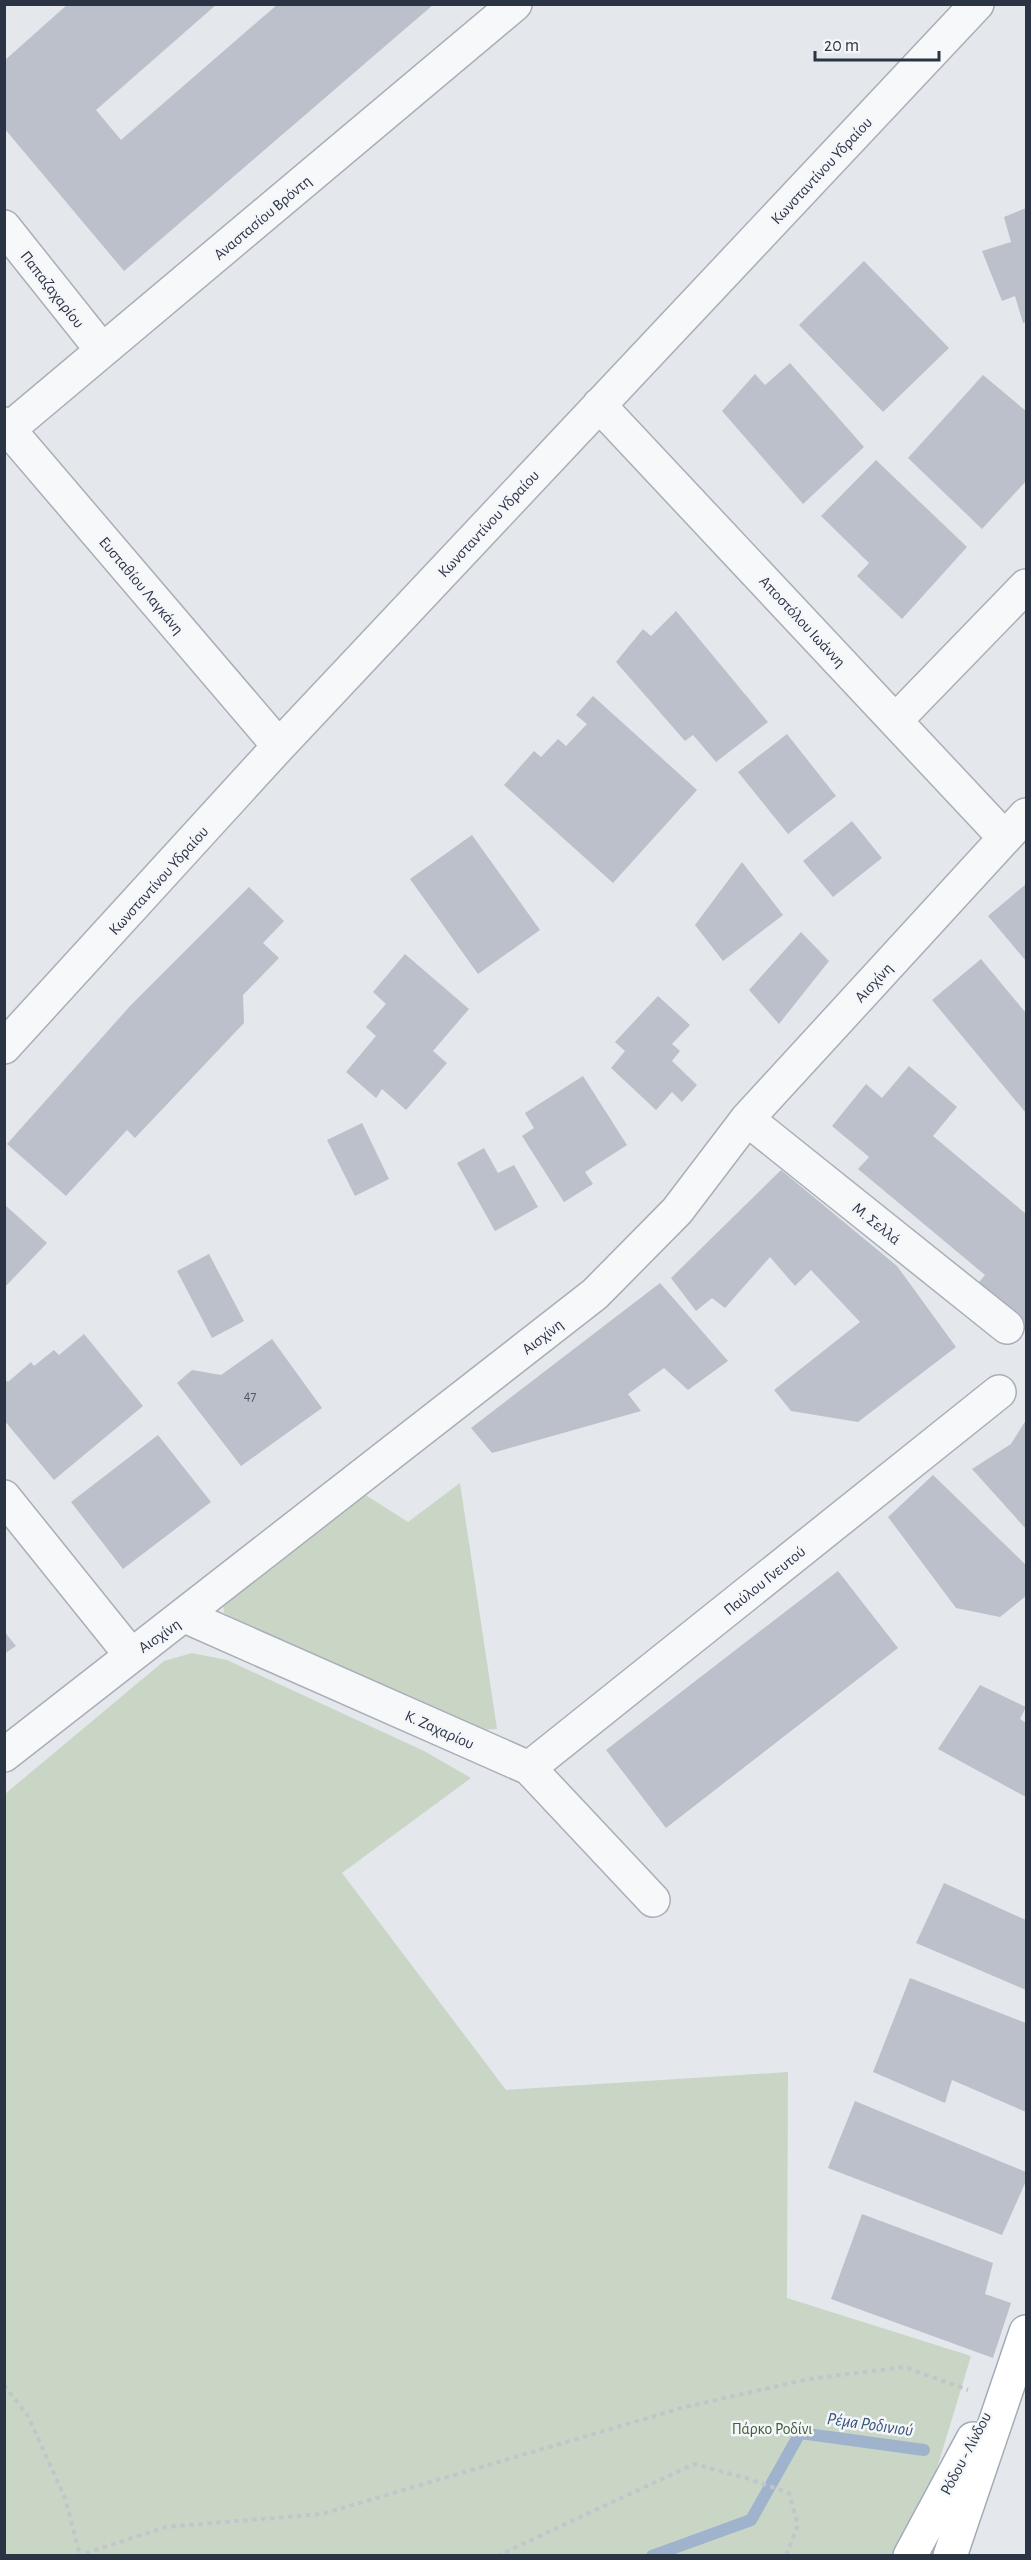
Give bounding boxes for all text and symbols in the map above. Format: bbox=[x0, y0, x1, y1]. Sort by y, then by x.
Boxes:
scale bar bbox=[815, 24, 940, 62]
text: 20 m bbox=[824, 37, 859, 55]
street label: Κωνσταντίνου Υδραίου bbox=[768, 114, 875, 227]
street label: Αναστασίου Βρόντη bbox=[211, 172, 314, 263]
street label: Παπαζαχαρίου bbox=[17, 248, 87, 331]
street label: Κωνσταντίνου Υδραίου bbox=[435, 467, 542, 580]
street label: Ευσταθίου Λαγκάνη bbox=[96, 534, 187, 637]
street label: Αποστόλου Ιωάννη bbox=[756, 573, 848, 670]
street label: Κωνσταντίνου Υδραίου bbox=[106, 823, 212, 938]
street label: Αισχίνη bbox=[852, 960, 896, 1005]
street label: Μ. Σελλά bbox=[849, 1200, 903, 1248]
street label: Αισχίνη bbox=[519, 1316, 566, 1358]
house number: 47 bbox=[244, 1389, 256, 1403]
street label: Παύλου Γνευτού bbox=[721, 1543, 808, 1618]
street label: Αισχίνη bbox=[136, 1616, 184, 1656]
street label: Κ. Ζαχαρίου bbox=[403, 1708, 477, 1752]
street label: Ρόδου - Λίνδου bbox=[937, 2409, 994, 2497]
water label: Ρέμα Ροδινιού bbox=[826, 2410, 914, 2440]
park label: Πάρκο Ροδίνι bbox=[732, 2421, 812, 2437]

